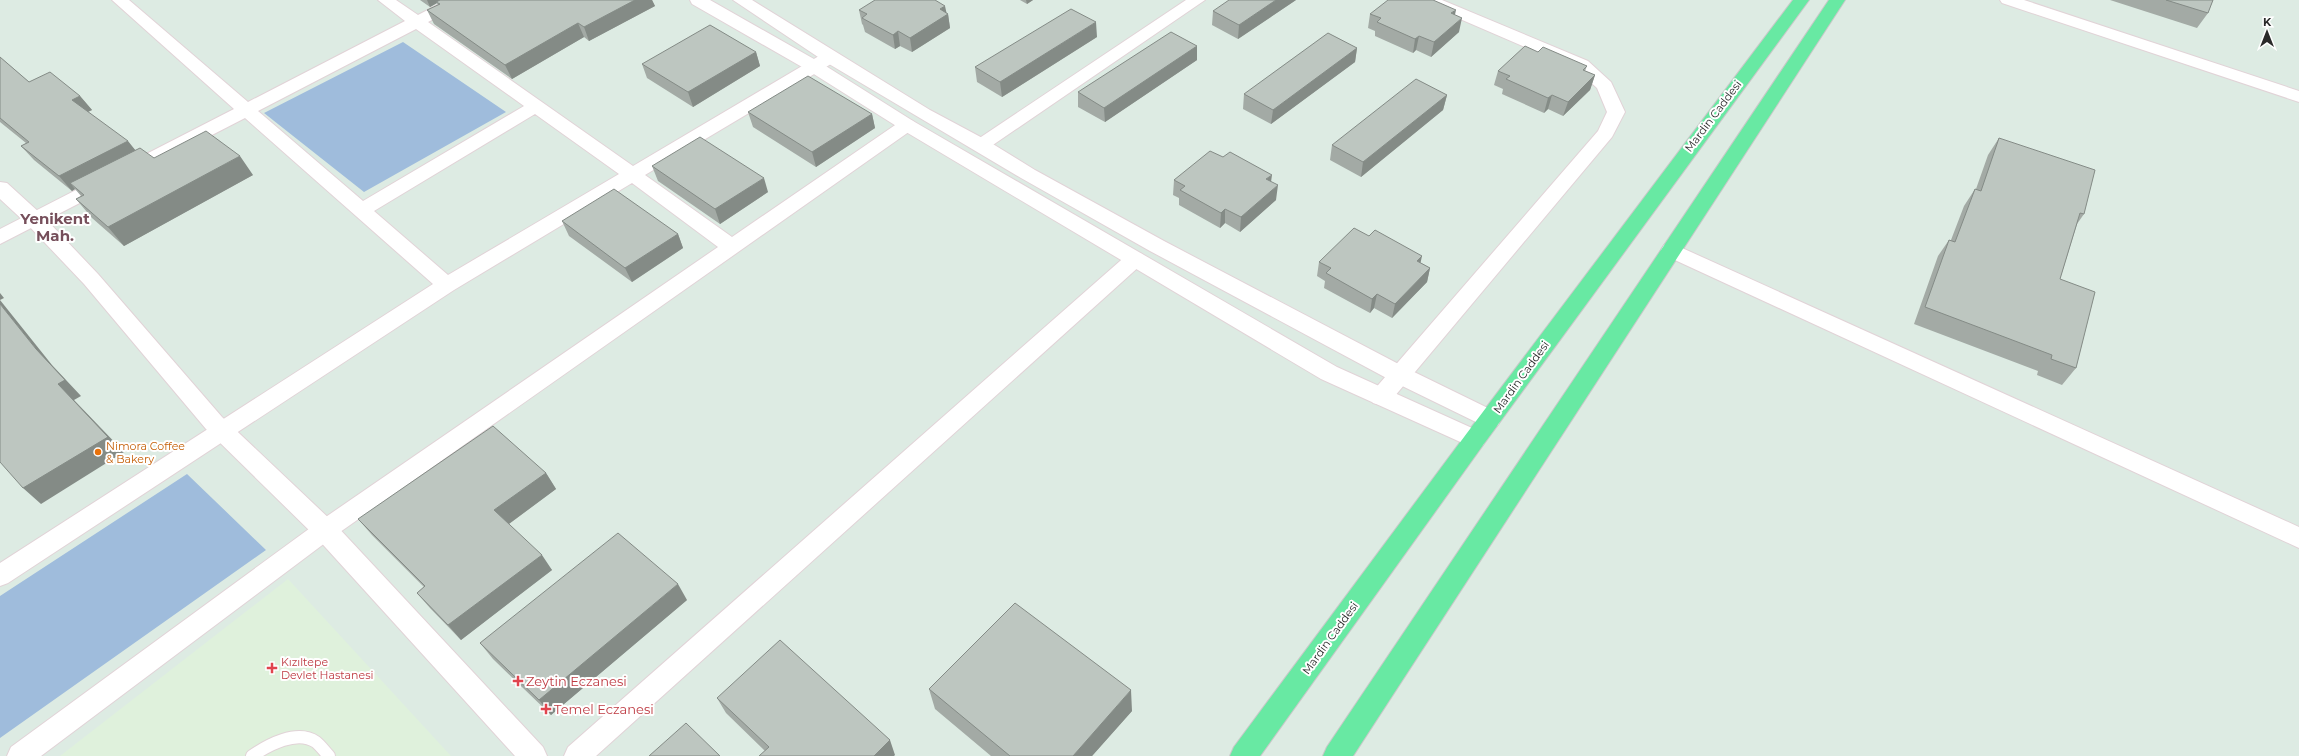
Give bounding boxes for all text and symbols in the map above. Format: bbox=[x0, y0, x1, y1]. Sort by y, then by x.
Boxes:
north arrow bbox=[2247, 12, 2287, 52]
text: K bbox=[2263, 15, 2272, 29]
street label: Mardin Caddesi bbox=[1682, 77, 1745, 155]
district label: Yenikent Mah. bbox=[19, 209, 90, 245]
street label: Mardin Caddesi bbox=[1490, 338, 1552, 416]
place label: Nimora Coffee & Bakery bbox=[106, 439, 185, 466]
marker: Nimora Coffee & Bakery bbox=[93, 447, 103, 457]
street label: Mardin Caddesi bbox=[1299, 599, 1361, 677]
place label: Kızıltepe Devlet Hastanesi bbox=[281, 655, 374, 682]
marker: Kızıltepe Devlet Hastanesi bbox=[266, 662, 278, 674]
place label: Zeytin Eczanesi bbox=[526, 673, 627, 689]
marker: Zeytin Eczanesi bbox=[513, 676, 523, 686]
place label: Temel Eczanesi bbox=[554, 701, 654, 717]
marker: Temel Eczanesi bbox=[541, 704, 551, 714]

